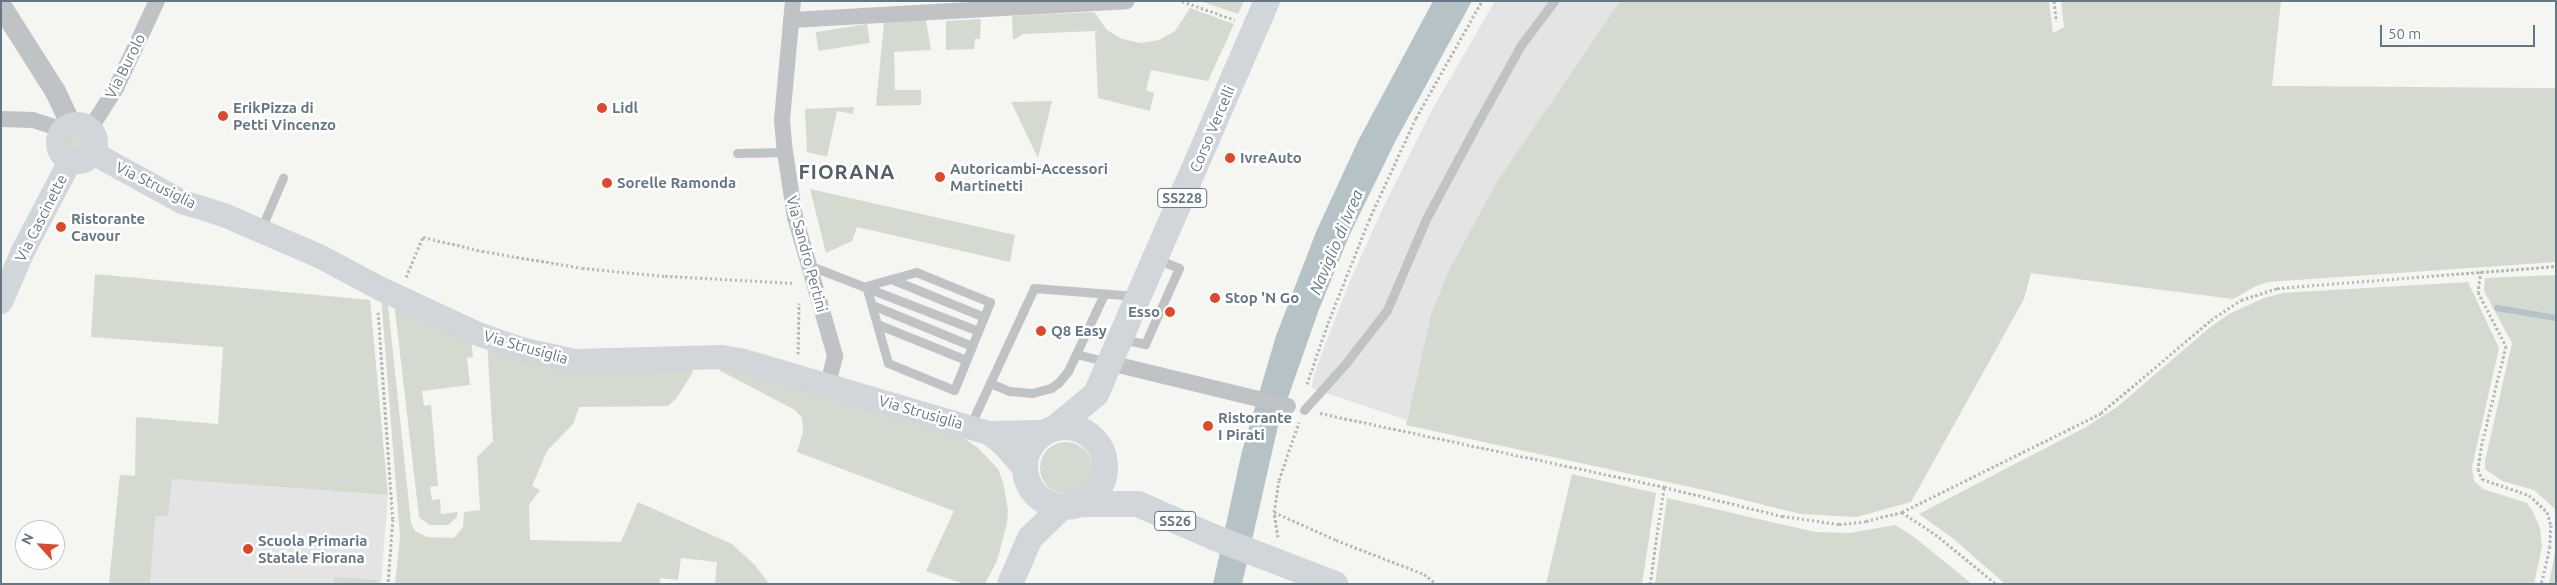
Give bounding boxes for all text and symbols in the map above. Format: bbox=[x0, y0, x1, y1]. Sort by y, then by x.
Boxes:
scale bar bbox=[2382, 15, 2537, 47]
text: 50 m bbox=[2388, 25, 2421, 42]
street label: Via Burolo bbox=[101, 31, 149, 101]
street label: Corso Vercelli bbox=[1186, 83, 1238, 175]
place label: ErikPizza di Petti Vincenzo bbox=[233, 98, 336, 133]
place label: Lidl bbox=[612, 99, 638, 117]
marker: Lidl bbox=[596, 102, 608, 114]
marker: ErikPizza di Petti Vincenzo bbox=[217, 110, 229, 122]
place label: IvreAuto bbox=[1240, 149, 1302, 167]
marker: IvreAuto bbox=[1224, 152, 1236, 164]
street label: Via Strusiglia bbox=[113, 158, 199, 212]
district label: FIORANA bbox=[798, 159, 896, 183]
place label: Autoricambi-Accessori Martinetti bbox=[950, 159, 1108, 194]
street label: Via Cascinette bbox=[11, 171, 71, 265]
marker: Autoricambi-Accessori Martinetti bbox=[934, 171, 946, 183]
place label: Sorelle Ramonda bbox=[617, 174, 736, 192]
marker: Sorelle Ramonda bbox=[601, 177, 613, 189]
road number: SS228 bbox=[1157, 187, 1207, 210]
water label: Naviglio di Ivrea bbox=[1305, 187, 1367, 297]
street label: Via Sandro Pertini bbox=[783, 194, 831, 314]
place label: Ristorante Cavour bbox=[71, 209, 145, 244]
marker: Ristorante Cavour bbox=[55, 221, 67, 233]
place label: Stop 'N Go bbox=[1225, 289, 1299, 307]
marker: Stop 'N Go bbox=[1209, 292, 1221, 304]
place label: Esso bbox=[1128, 303, 1160, 321]
marker: Esso bbox=[1164, 306, 1176, 318]
place label: Q8 Easy bbox=[1051, 322, 1107, 340]
marker: Q8 Easy bbox=[1035, 325, 1047, 337]
street label: Via Strusiglia bbox=[482, 326, 570, 368]
street label: Via Strusiglia bbox=[877, 391, 965, 433]
place label: Ristorante I Pirati bbox=[1218, 408, 1292, 443]
marker: Ristorante I Pirati bbox=[1202, 420, 1214, 432]
road number: SS26 bbox=[1154, 510, 1196, 532]
north arrow bbox=[15, 520, 65, 570]
text: N bbox=[18, 531, 37, 547]
place label: Scuola Primaria Statale Fiorana bbox=[258, 531, 367, 566]
marker: Scuola Primaria Statale Fiorana bbox=[242, 543, 254, 555]

